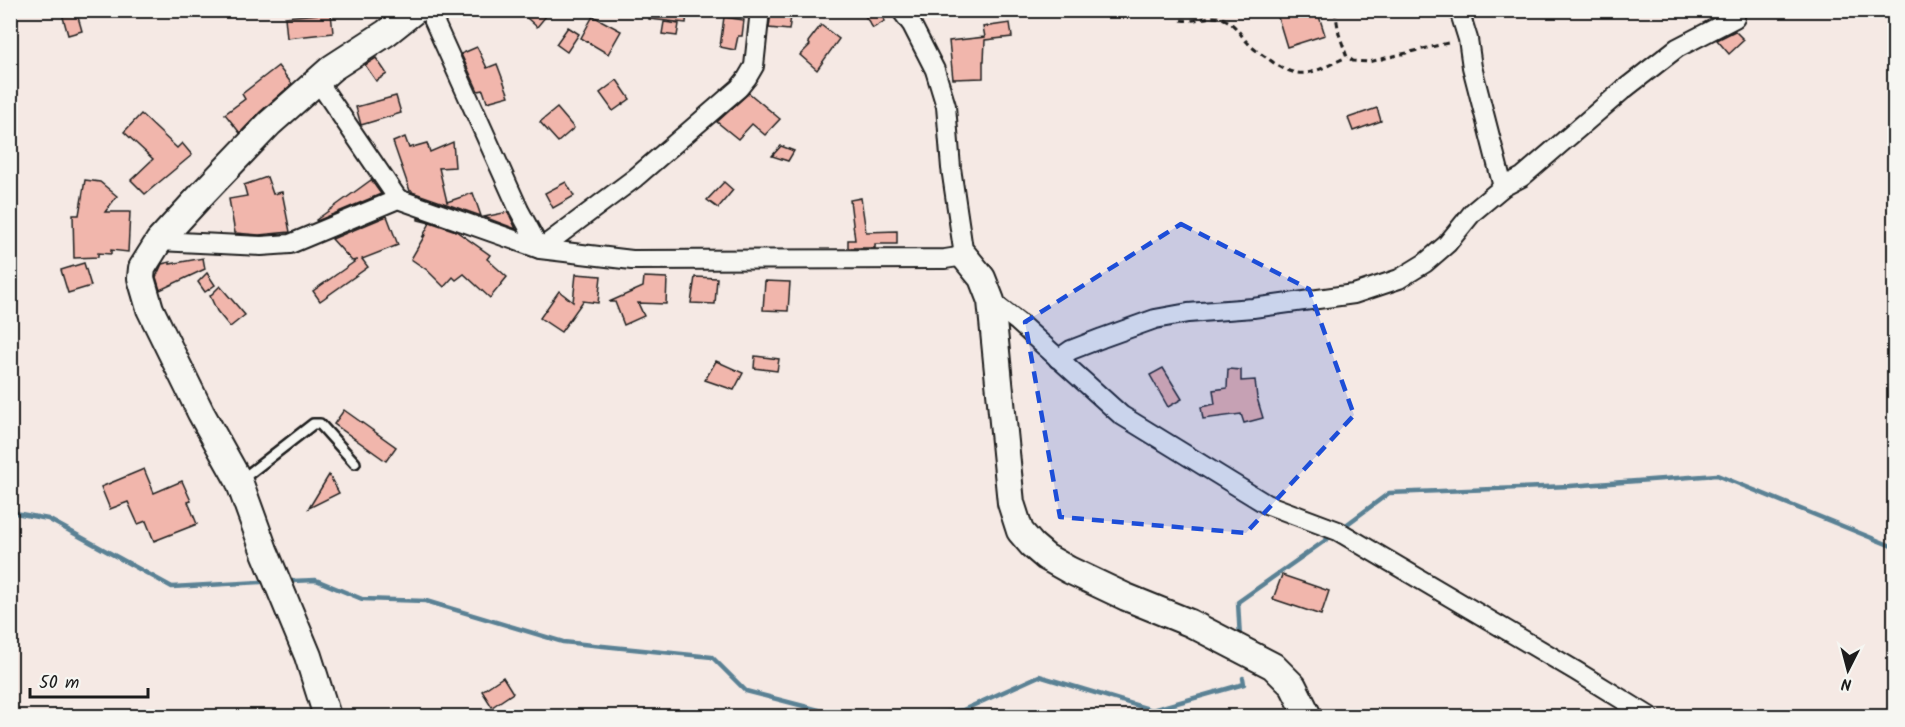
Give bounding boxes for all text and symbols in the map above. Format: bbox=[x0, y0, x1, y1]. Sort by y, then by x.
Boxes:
north arrow bbox=[1818, 640, 1878, 700]
scale bar bbox=[30, 661, 148, 699]
text: 50 m bbox=[39, 669, 79, 698]
text: N bbox=[1840, 670, 1853, 696]

